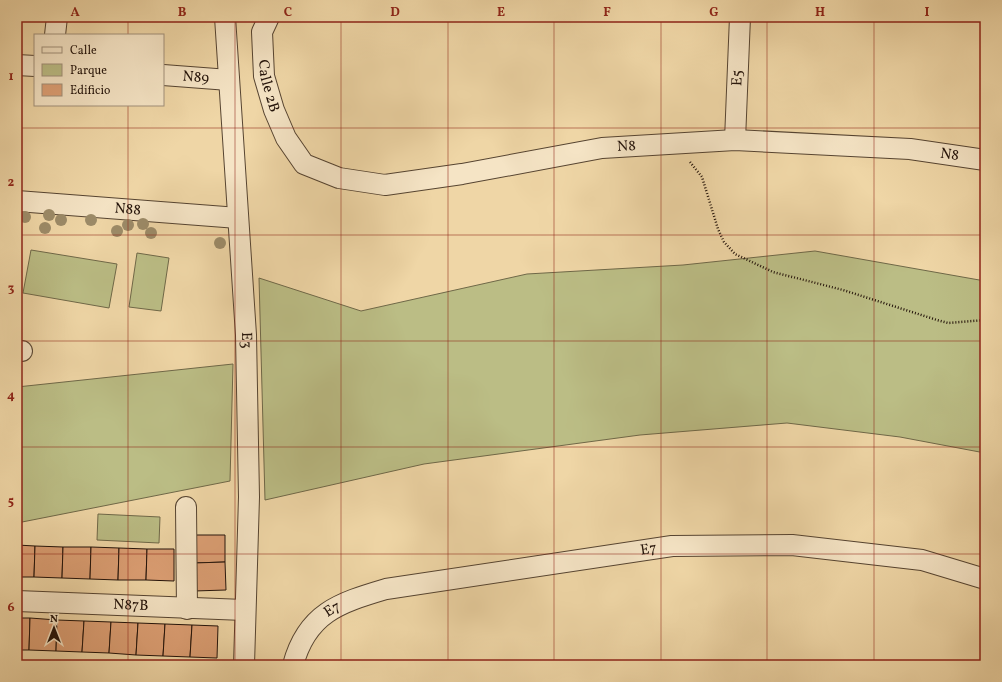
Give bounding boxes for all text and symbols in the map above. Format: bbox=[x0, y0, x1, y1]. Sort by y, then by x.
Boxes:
text: A bbox=[70, 4, 80, 22]
text: B bbox=[178, 4, 187, 22]
text: C bbox=[284, 4, 292, 22]
text: D bbox=[390, 4, 400, 22]
text: E bbox=[497, 4, 505, 22]
text: F bbox=[603, 4, 611, 22]
text: G bbox=[709, 4, 719, 22]
text: H bbox=[815, 4, 825, 22]
text: I bbox=[925, 4, 930, 22]
legend bbox=[34, 34, 164, 106]
text: Calle bbox=[70, 43, 97, 59]
street label: Calle 2B bbox=[253, 59, 285, 115]
text: Parque bbox=[70, 63, 107, 79]
street label: N89 bbox=[182, 66, 210, 89]
text: 1 bbox=[8, 68, 14, 86]
street label: E5 bbox=[727, 70, 748, 87]
text: Edificio bbox=[70, 83, 110, 99]
street label: N8 bbox=[616, 135, 636, 158]
street label: N8 bbox=[939, 143, 960, 167]
text: 2 bbox=[8, 174, 15, 192]
street label: N88 bbox=[114, 198, 142, 221]
text: 3 bbox=[8, 280, 15, 298]
street label: E3 bbox=[235, 332, 257, 349]
text: 4 bbox=[7, 387, 15, 405]
text: 5 bbox=[8, 493, 14, 511]
street label: E7 bbox=[639, 538, 658, 561]
street label: N87B bbox=[113, 594, 149, 617]
street label: E7 bbox=[320, 596, 344, 623]
text: 6 bbox=[7, 599, 15, 617]
north arrow bbox=[34, 608, 74, 648]
text: N bbox=[50, 612, 58, 627]

